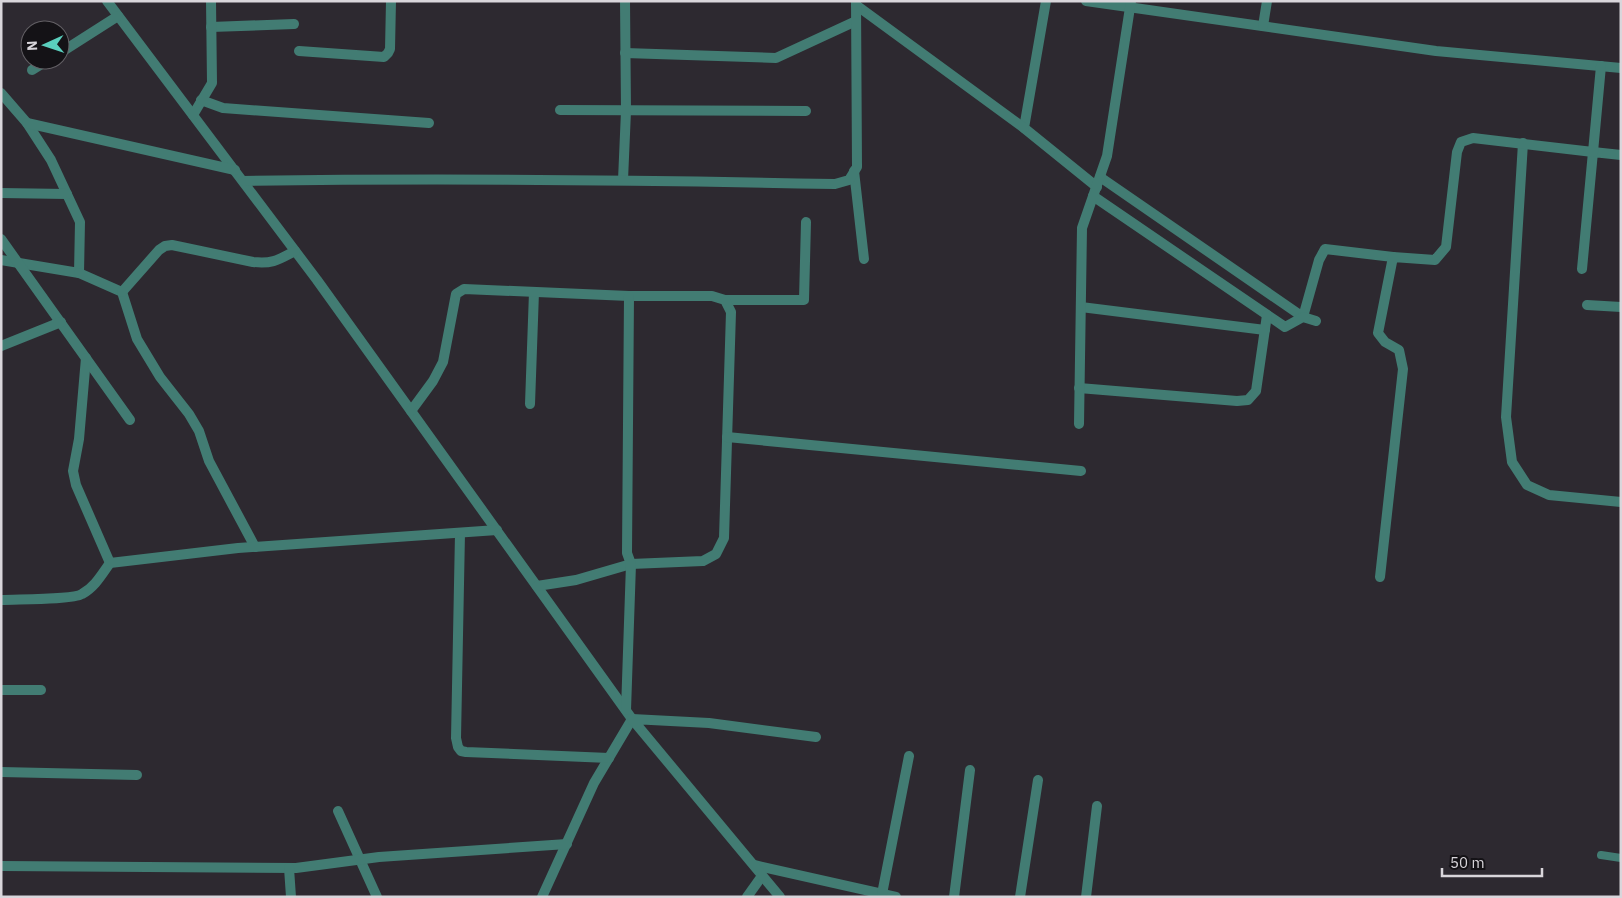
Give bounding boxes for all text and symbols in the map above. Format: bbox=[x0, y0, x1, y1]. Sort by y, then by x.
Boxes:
north arrow bbox=[20, 20, 70, 70]
text: N bbox=[23, 40, 41, 51]
scale bar bbox=[1442, 846, 1542, 878]
text: 50 m bbox=[1450, 853, 1485, 872]

